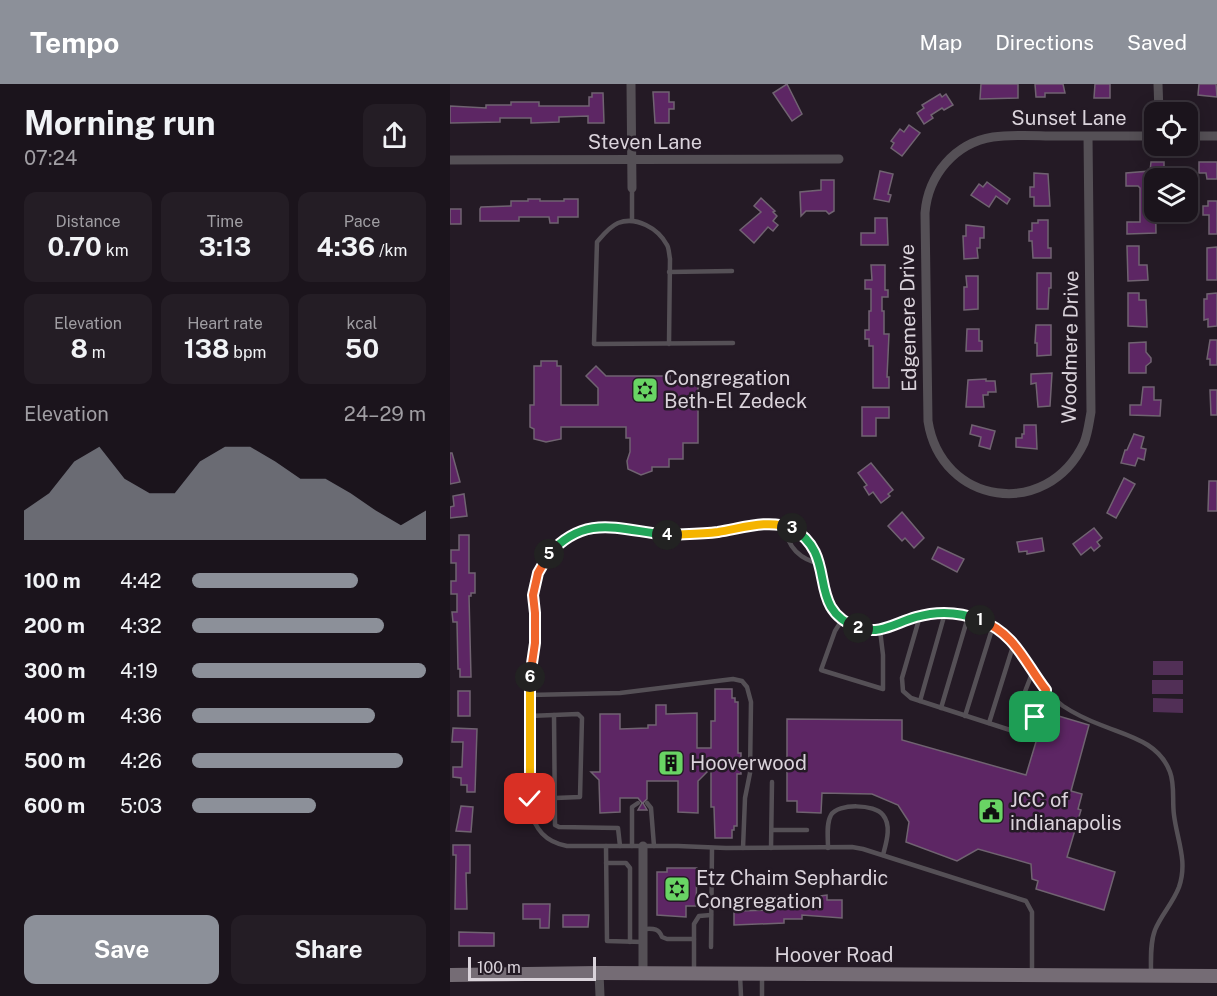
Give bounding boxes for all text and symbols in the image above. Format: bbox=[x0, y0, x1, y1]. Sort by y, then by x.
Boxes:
text: Tempo bbox=[30, 26, 119, 59]
text: Map bbox=[920, 30, 962, 55]
text: Directions bbox=[995, 30, 1094, 55]
text: Saved bbox=[1127, 30, 1187, 55]
map controls bbox=[1144, 102, 1198, 222]
button: locate bbox=[1144, 102, 1198, 156]
text: Morning run bbox=[24, 104, 216, 142]
button: share bbox=[363, 104, 426, 167]
street label: Sunset Lane bbox=[1011, 106, 1127, 130]
street label: Steven Lane bbox=[588, 130, 702, 154]
text: 07:24 bbox=[24, 146, 77, 170]
button: layers bbox=[1144, 168, 1198, 222]
text: Distance bbox=[56, 212, 120, 231]
text: Time bbox=[207, 212, 243, 231]
text: Pace bbox=[344, 212, 380, 231]
text: 0.70 bbox=[47, 231, 102, 262]
text: 3:13 bbox=[199, 231, 251, 262]
text: 4:36 bbox=[317, 231, 375, 262]
text: km bbox=[102, 241, 129, 260]
text: /km bbox=[375, 241, 407, 260]
street label: Edgemere Drive bbox=[895, 244, 921, 392]
street label: Woodmere Drive bbox=[1057, 270, 1083, 424]
text: Elevation bbox=[54, 314, 122, 333]
text: Heart rate bbox=[187, 314, 263, 333]
text: kcal bbox=[347, 314, 377, 333]
text: 8 bbox=[70, 333, 88, 364]
text: 138 bbox=[184, 333, 229, 364]
text: 50 bbox=[345, 333, 379, 364]
text: m bbox=[88, 343, 106, 362]
text: bpm bbox=[229, 343, 266, 362]
place label: Congregation Beth-El Zedeck bbox=[664, 366, 807, 413]
synagogue icon: Congregation Beth-El Zedeck bbox=[630, 375, 660, 405]
text: Elevation bbox=[24, 402, 109, 426]
text: 24–29 m bbox=[344, 402, 426, 426]
pin: 3 bbox=[777, 513, 807, 543]
text: 3 bbox=[787, 518, 797, 537]
pin: 4 bbox=[652, 520, 682, 550]
text: 4 bbox=[662, 525, 672, 544]
pin: 5 bbox=[534, 539, 564, 569]
text: 5 bbox=[544, 544, 554, 563]
text: 100 m bbox=[24, 569, 81, 593]
text: 4:42 bbox=[120, 569, 161, 593]
pin: 1 bbox=[965, 605, 995, 635]
text: 1 bbox=[977, 610, 983, 629]
pin: 2 bbox=[843, 613, 873, 643]
text: 200 m bbox=[24, 614, 85, 638]
text: 4:32 bbox=[120, 614, 162, 638]
text: 2 bbox=[853, 618, 863, 637]
text: 300 m bbox=[24, 659, 85, 683]
text: 4:19 bbox=[120, 659, 158, 683]
pin: 6 bbox=[515, 662, 545, 692]
text: 6 bbox=[525, 667, 535, 686]
pin bbox=[1009, 691, 1060, 742]
icon: arrive bbox=[1018, 700, 1051, 733]
text: 400 m bbox=[24, 704, 85, 728]
text: 4:36 bbox=[120, 704, 162, 728]
building icon: Hooverwood bbox=[656, 748, 686, 778]
text: 500 m bbox=[24, 749, 86, 773]
text: 4:26 bbox=[120, 749, 162, 773]
place label: Hooverwood bbox=[690, 751, 807, 775]
pin bbox=[504, 773, 555, 824]
icon: check bbox=[513, 782, 546, 815]
place label: JCC of indianapolis bbox=[1010, 788, 1122, 835]
text: 600 m bbox=[24, 794, 85, 818]
text: 5:03 bbox=[120, 794, 162, 818]
public building icon: JCC of indianapolis bbox=[976, 796, 1006, 826]
place label: Etz Chaim Sephardic Congregation bbox=[696, 866, 888, 913]
synagogue icon: Etz Chaim Sephardic Congregation bbox=[662, 874, 692, 904]
button: Save bbox=[24, 915, 219, 984]
button: Share bbox=[231, 915, 426, 984]
street label: Hoover Road bbox=[775, 943, 893, 967]
scale bar bbox=[468, 954, 596, 982]
text: 100 m bbox=[477, 958, 521, 977]

